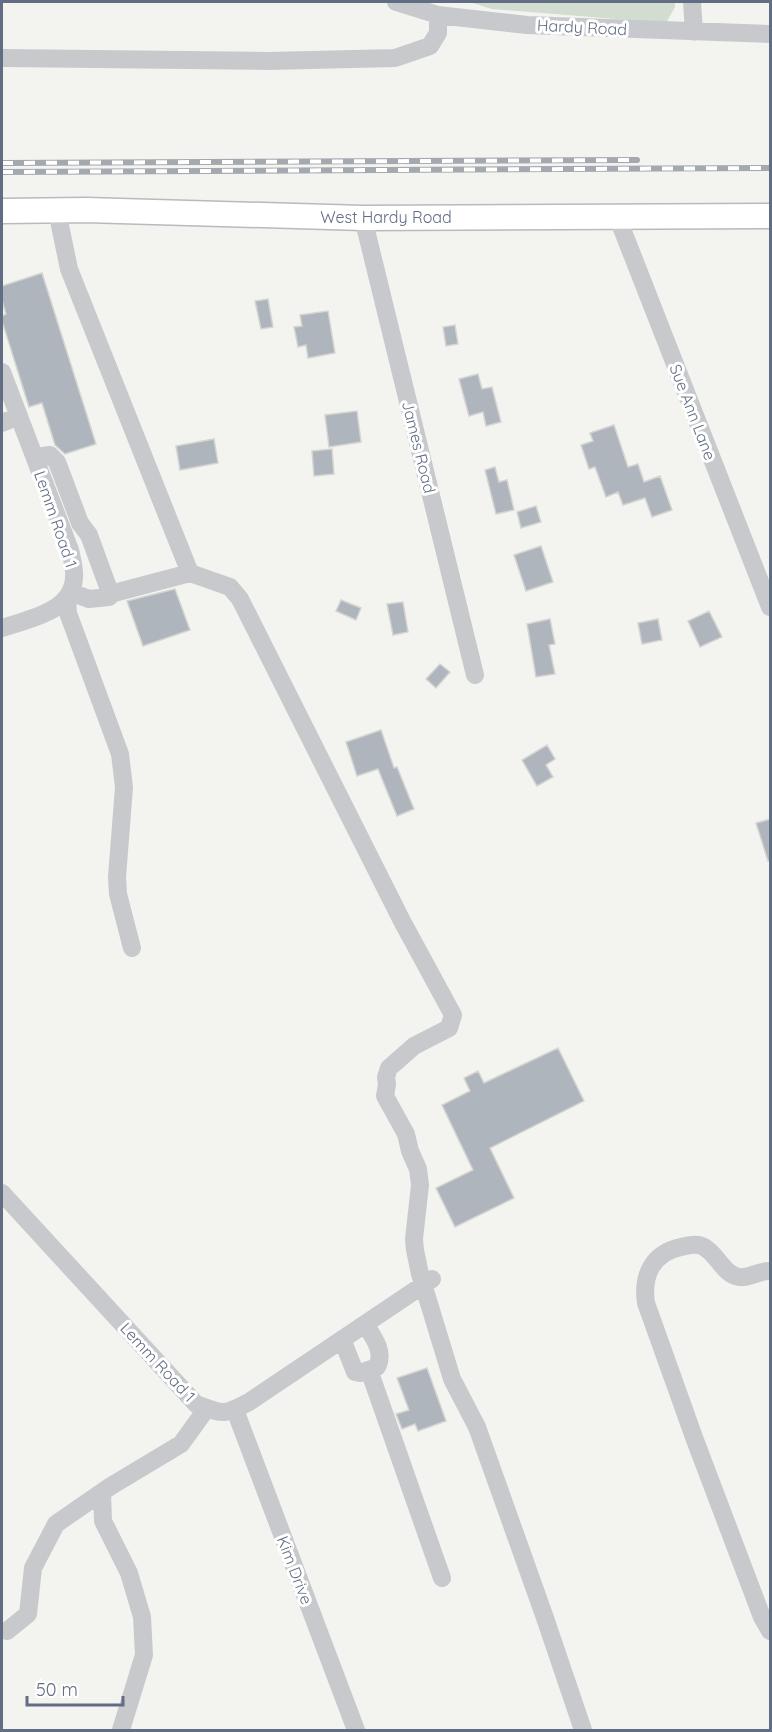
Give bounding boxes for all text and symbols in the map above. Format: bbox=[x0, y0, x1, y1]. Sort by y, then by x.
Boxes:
street label: Hardy Road bbox=[537, 15, 627, 39]
street label: West Hardy Road bbox=[320, 207, 452, 227]
street label: Sue Ann Lane bbox=[666, 361, 720, 463]
street label: James Road bbox=[398, 399, 440, 495]
street label: Lemm Road 1 bbox=[30, 468, 82, 570]
street label: Lemm Road 1 bbox=[116, 1318, 200, 1406]
street label: Kim Drive bbox=[273, 1533, 317, 1607]
scale bar bbox=[27, 1669, 123, 1707]
text: 50 m bbox=[36, 1678, 78, 1701]

